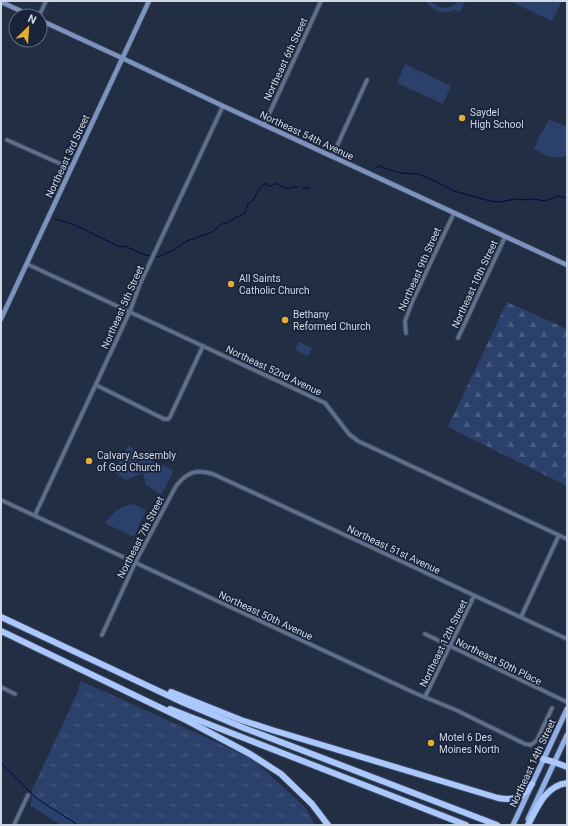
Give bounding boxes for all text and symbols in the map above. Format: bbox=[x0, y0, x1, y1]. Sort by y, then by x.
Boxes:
north arrow bbox=[8, 8, 48, 48]
text: N bbox=[26, 12, 38, 27]
street label: Northeast 6th Street bbox=[261, 16, 309, 102]
place label: Saydel High School bbox=[470, 107, 524, 130]
street label: Northeast 54th Avenue bbox=[258, 109, 355, 162]
street label: Northeast 3rd Street bbox=[43, 113, 92, 199]
marker: Saydel High School bbox=[457, 113, 467, 123]
street label: Northeast 9th Street bbox=[396, 226, 443, 313]
street label: Northeast 10th Street bbox=[449, 238, 500, 330]
street label: Northeast 5th Street bbox=[99, 264, 146, 351]
place label: All Saints Catholic Church bbox=[239, 273, 310, 296]
marker: All Saints Catholic Church bbox=[226, 279, 236, 289]
place label: Bethany Reformed Church bbox=[293, 309, 371, 332]
marker: Bethany Reformed Church bbox=[280, 315, 290, 325]
street label: Northeast 52nd Avenue bbox=[224, 343, 323, 398]
place label: Calvary Assembly of God Church bbox=[97, 450, 176, 473]
marker: Calvary Assembly of God Church bbox=[84, 456, 94, 466]
street label: Northeast 7th Street bbox=[115, 495, 166, 580]
street label: Northeast 51st Avenue bbox=[345, 523, 442, 576]
street label: Northeast 50th Avenue bbox=[217, 589, 314, 642]
street label: Northeast 12th Street bbox=[418, 598, 469, 689]
street label: Northeast 50th Place bbox=[454, 636, 543, 687]
street label: Northeast 14th Street bbox=[507, 717, 558, 809]
place label: Motel 6 Des Moines North bbox=[439, 732, 500, 755]
marker: Motel 6 Des Moines North bbox=[426, 738, 436, 748]

